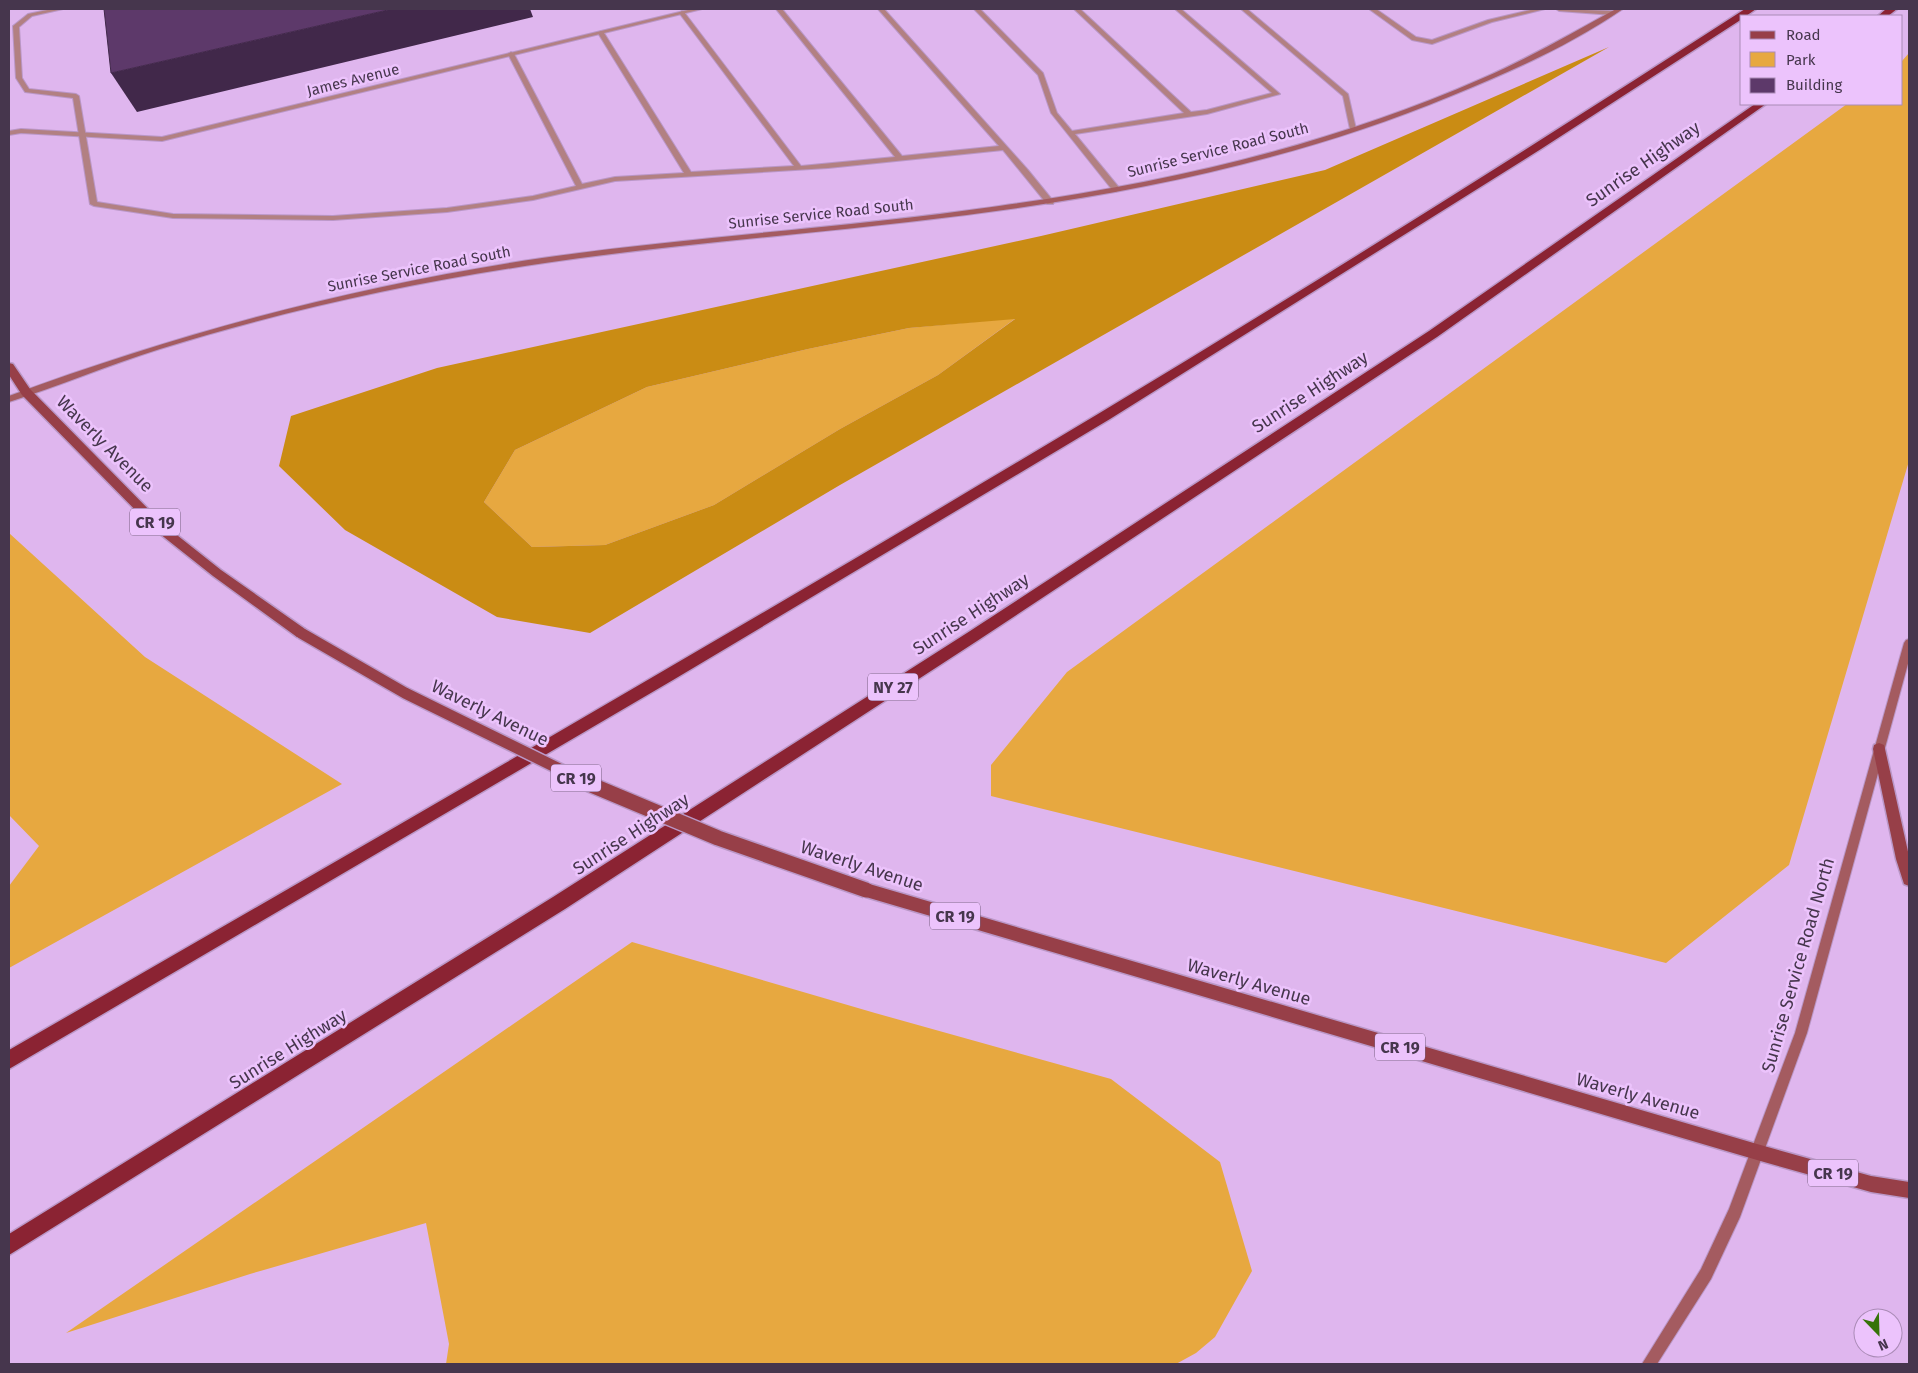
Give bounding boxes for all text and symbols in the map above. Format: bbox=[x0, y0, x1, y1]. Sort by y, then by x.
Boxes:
legend bbox=[1740, 15, 1903, 105]
text: Road bbox=[1786, 26, 1821, 44]
text: Park bbox=[1786, 51, 1816, 69]
street label: James Avenue bbox=[305, 60, 401, 100]
text: Building bbox=[1786, 76, 1842, 94]
street label: Sunrise Highway bbox=[1582, 116, 1704, 211]
street label: Sunrise Service Road South bbox=[1126, 119, 1310, 181]
street label: Sunrise Service Road South bbox=[728, 195, 914, 233]
street label: Sunrise Service Road South bbox=[326, 242, 512, 296]
street label: Sunrise Highway bbox=[1248, 346, 1372, 438]
street label: Waverly Avenue bbox=[52, 391, 158, 497]
road number: CR 19 bbox=[130, 508, 180, 536]
street label: Sunrise Highway bbox=[909, 568, 1033, 660]
road number: NY 27 bbox=[868, 674, 918, 700]
street label: Waverly Avenue bbox=[428, 675, 552, 751]
road number: CR 19 bbox=[551, 764, 601, 791]
street label: Sunrise Highway bbox=[569, 788, 693, 880]
street label: Waverly Avenue bbox=[798, 836, 926, 896]
street label: Sunrise Service Road North bbox=[1757, 855, 1839, 1075]
road number: CR 19 bbox=[930, 902, 980, 929]
street label: Waverly Avenue bbox=[1185, 954, 1313, 1010]
street label: Sunrise Highway bbox=[225, 1004, 351, 1094]
road number: CR 19 bbox=[1375, 1034, 1425, 1060]
street label: Waverly Avenue bbox=[1574, 1068, 1702, 1124]
road number: CR 19 bbox=[1808, 1160, 1858, 1186]
north arrow bbox=[1853, 1308, 1903, 1358]
text: N bbox=[1875, 1335, 1890, 1354]

